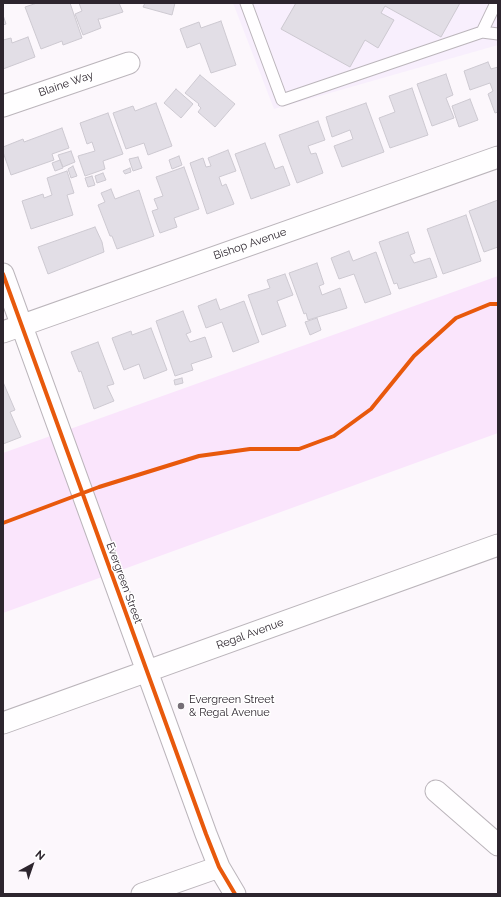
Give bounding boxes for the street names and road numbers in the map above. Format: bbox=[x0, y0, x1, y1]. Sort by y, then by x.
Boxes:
street label: Blaine Way bbox=[37, 68, 95, 100]
street label: Bishop Avenue bbox=[212, 225, 288, 263]
street label: Evergreen Street bbox=[103, 541, 145, 625]
street label: Regal Avenue bbox=[215, 616, 285, 652]

